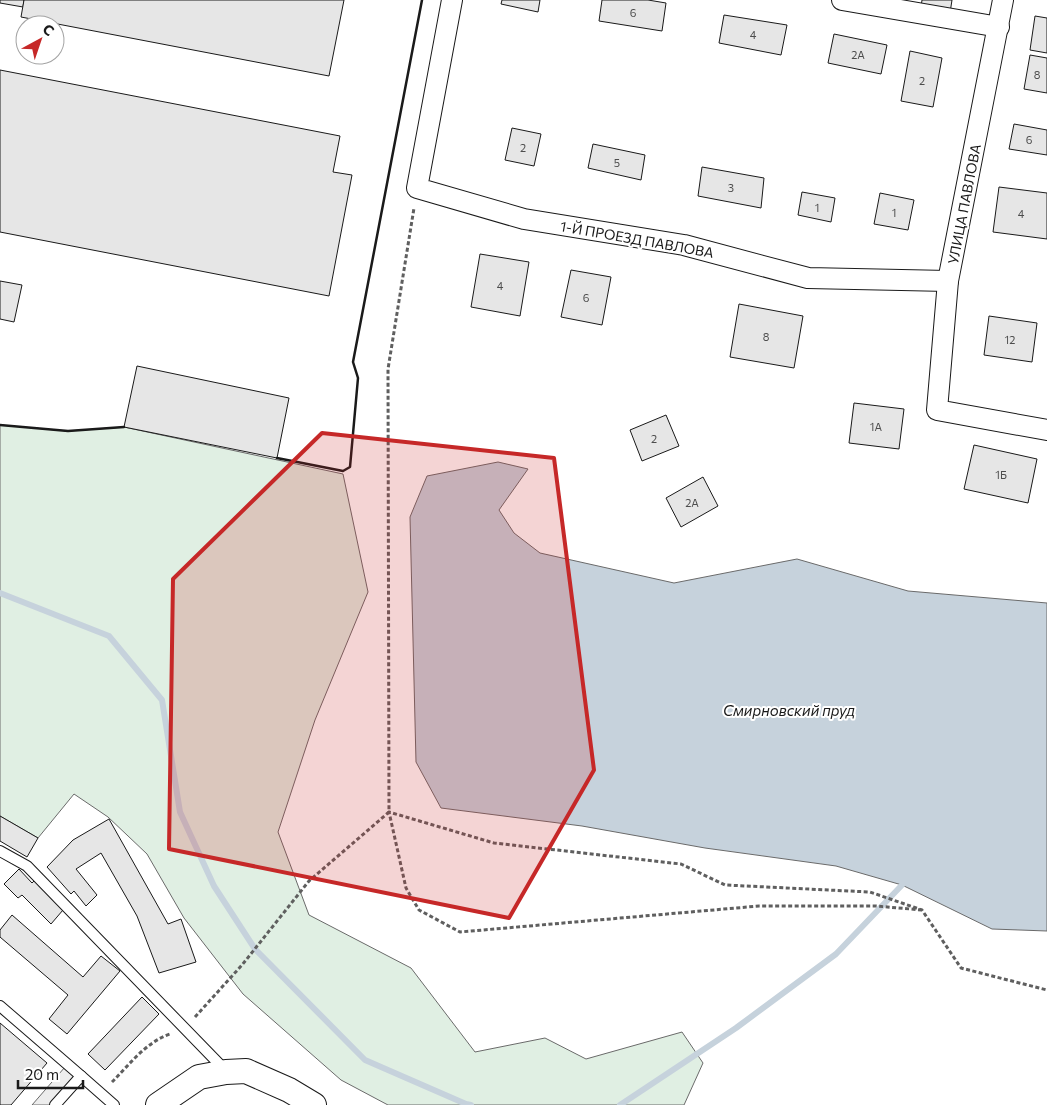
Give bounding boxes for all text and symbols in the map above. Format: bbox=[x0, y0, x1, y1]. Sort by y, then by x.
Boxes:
house number: 6 bbox=[630, 6, 637, 19]
north arrow bbox=[15, 15, 65, 65]
text: С bbox=[40, 20, 58, 39]
house number: 4 bbox=[750, 28, 757, 41]
house number: 2А bbox=[851, 48, 865, 61]
house number: 8 bbox=[1034, 68, 1041, 81]
house number: 2 bbox=[919, 74, 925, 87]
house number: 6 bbox=[1026, 133, 1033, 146]
house number: 2 bbox=[520, 141, 526, 154]
street label: УЛИЦА ПАВЛОВА bbox=[944, 142, 984, 266]
house number: 5 bbox=[614, 156, 620, 169]
house number: 3 bbox=[728, 181, 734, 194]
house number: 1 bbox=[815, 201, 819, 214]
house number: 1 bbox=[892, 206, 896, 219]
house number: 4 bbox=[1018, 207, 1025, 220]
street label: 1-Й ПРОЕЗД ПАВЛОВА bbox=[559, 217, 715, 261]
house number: 4 bbox=[497, 279, 504, 292]
house number: 6 bbox=[583, 291, 590, 304]
house number: 8 bbox=[763, 330, 770, 343]
house number: 12 bbox=[1005, 333, 1015, 346]
house number: 1А bbox=[870, 420, 883, 433]
house number: 2 bbox=[651, 432, 657, 445]
house number: 1Б bbox=[995, 468, 1007, 481]
house number: 2А bbox=[685, 496, 699, 509]
water label: Смирновский пруд bbox=[723, 701, 855, 719]
scale bar bbox=[18, 1058, 82, 1090]
text: 20 m bbox=[25, 1065, 59, 1083]

